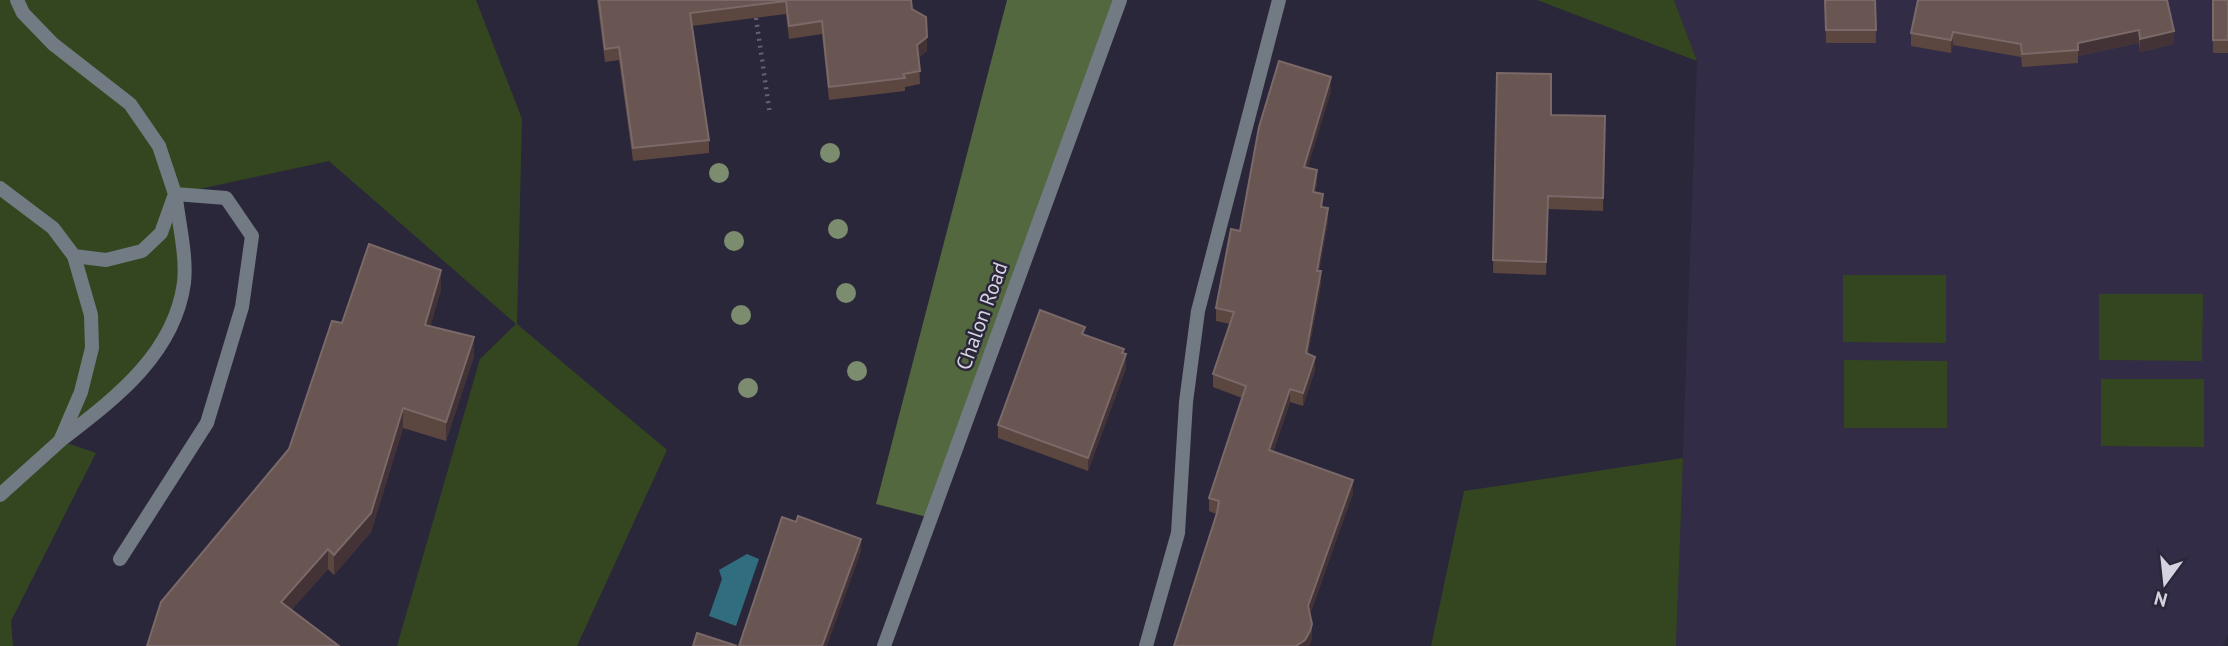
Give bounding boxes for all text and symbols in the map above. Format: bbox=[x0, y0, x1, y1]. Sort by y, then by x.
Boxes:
street label: Chalon Road bbox=[950, 258, 1014, 373]
north arrow bbox=[2130, 548, 2200, 618]
text: N bbox=[2151, 586, 2170, 613]

